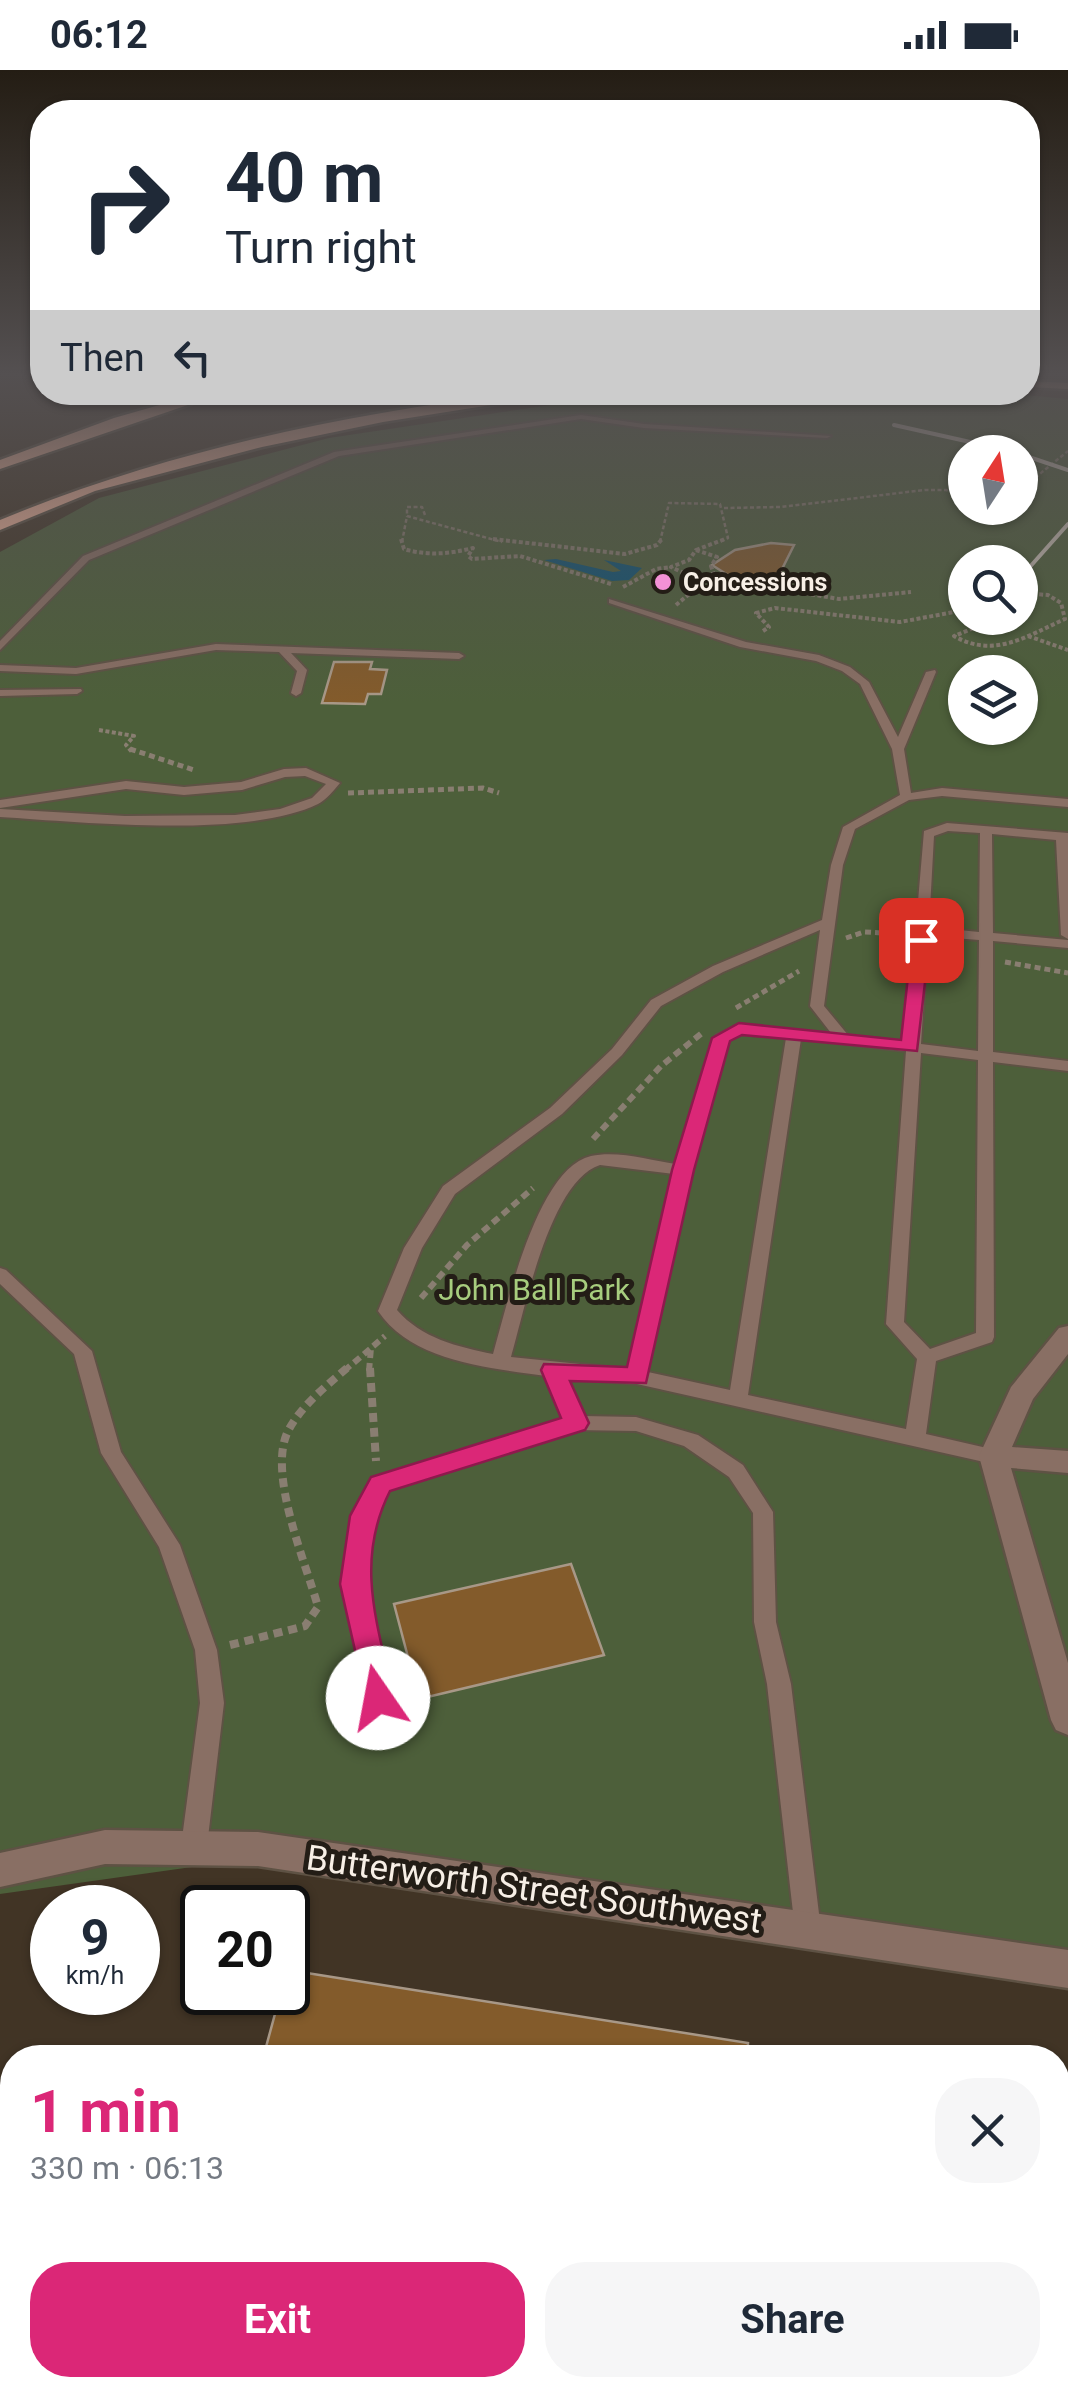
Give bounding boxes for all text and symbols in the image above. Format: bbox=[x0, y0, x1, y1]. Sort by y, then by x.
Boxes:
text: 06:12 bbox=[50, 13, 148, 57]
text: 40 m bbox=[225, 137, 383, 219]
icon: right bbox=[60, 140, 190, 270]
text: Turn right bbox=[225, 221, 417, 274]
icon: left bbox=[165, 330, 220, 385]
text: Then bbox=[60, 336, 145, 380]
north arrow bbox=[948, 435, 1038, 525]
map controls bbox=[948, 435, 1038, 745]
button: search bbox=[948, 545, 1038, 635]
place label: Concessions bbox=[683, 568, 827, 597]
marker: Concessions bbox=[652, 571, 674, 593]
button: layers bbox=[948, 655, 1038, 745]
pin bbox=[879, 898, 964, 983]
icon: arrive bbox=[894, 913, 949, 968]
park label: John Ball Park bbox=[438, 1272, 631, 1307]
position arrow bbox=[326, 1646, 430, 1750]
street label: Butterworth Street Southwest bbox=[304, 1837, 764, 1942]
speed limit sign: 20 bbox=[180, 1885, 310, 2015]
text: 9 bbox=[81, 1909, 109, 1967]
text: km/h bbox=[66, 1961, 124, 1990]
text: 1 min bbox=[30, 2076, 181, 2147]
button: close bbox=[935, 2078, 1040, 2183]
text: 330 m · 06:13 bbox=[30, 2149, 224, 2187]
button: Exit bbox=[30, 2262, 525, 2377]
button: Share bbox=[545, 2262, 1040, 2377]

